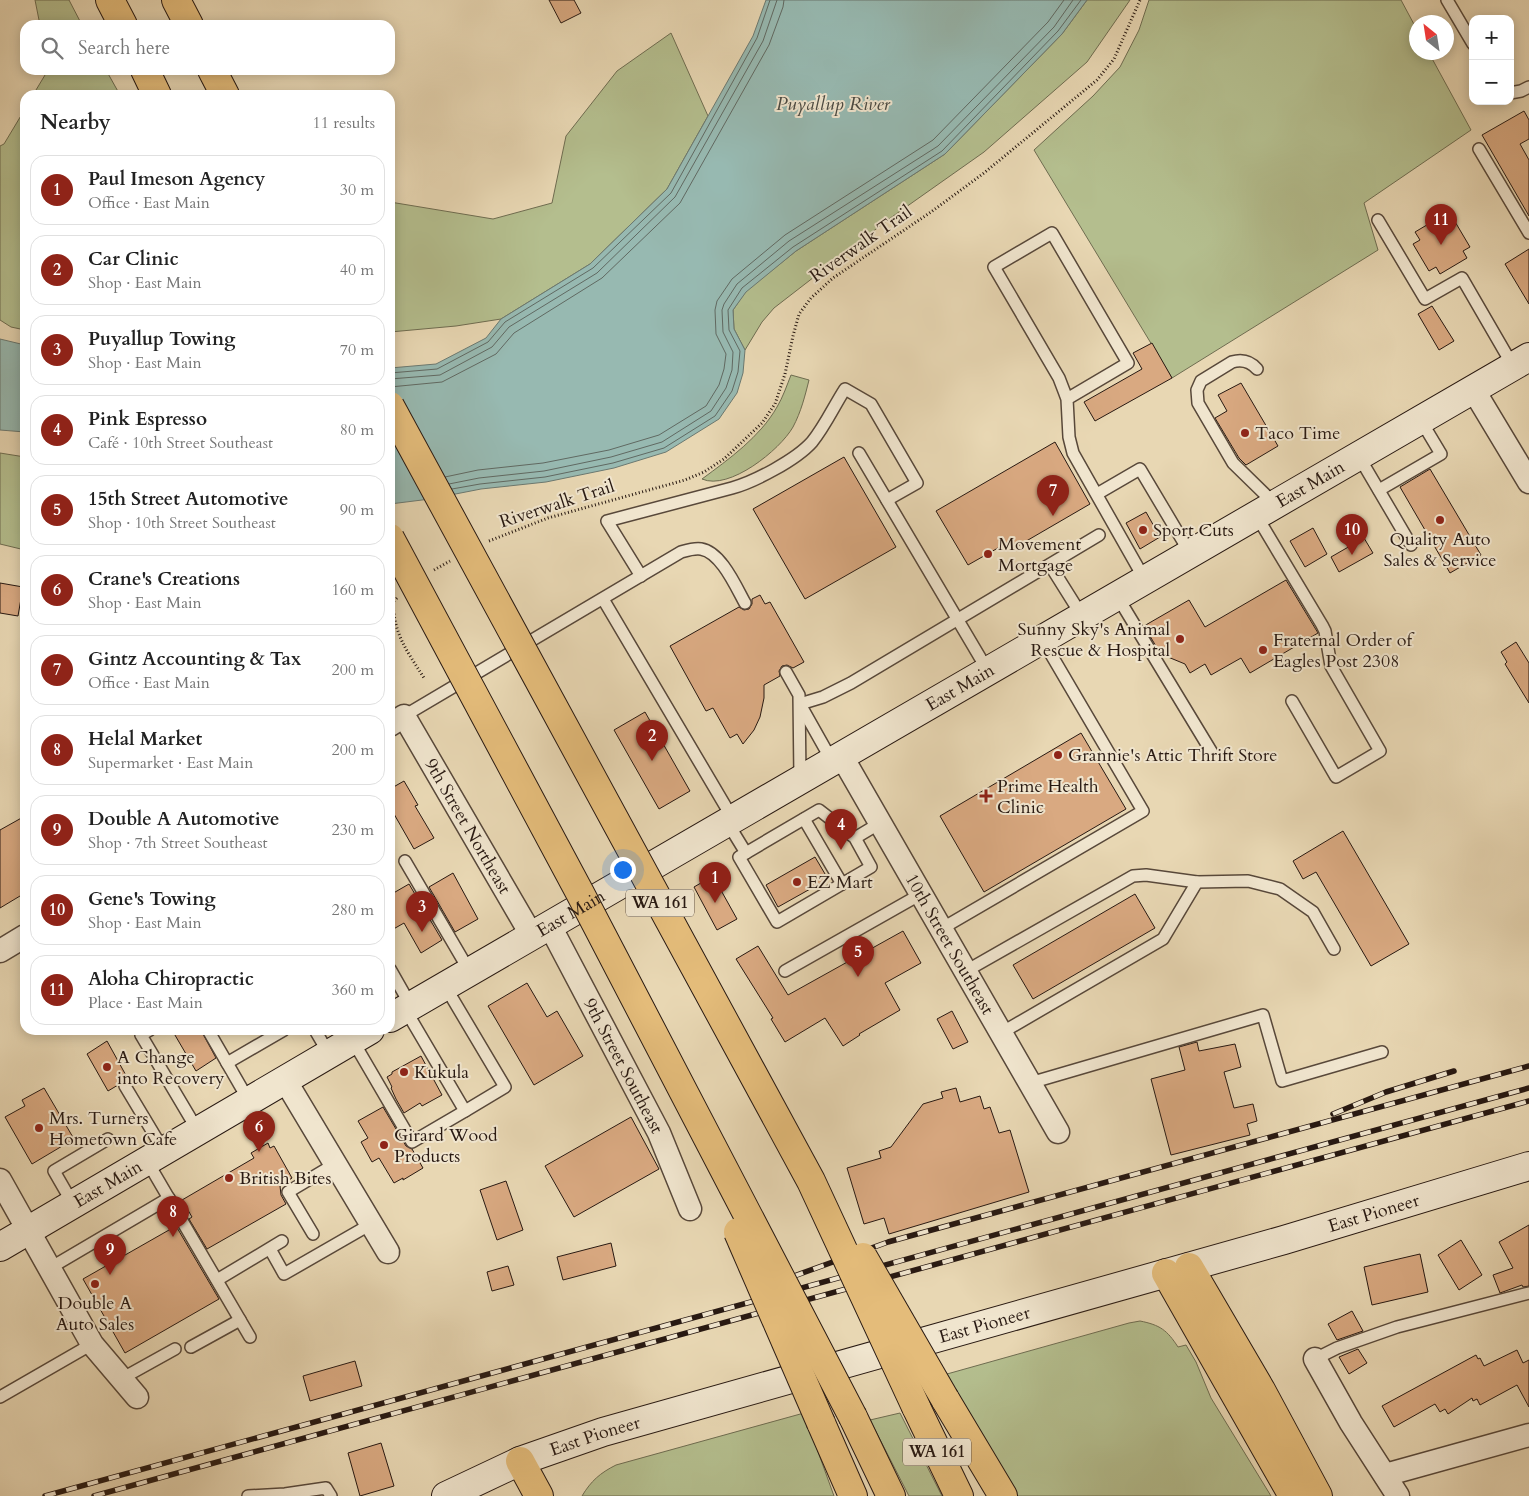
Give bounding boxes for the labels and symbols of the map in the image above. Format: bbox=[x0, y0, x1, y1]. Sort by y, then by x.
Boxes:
north arrow bbox=[1409, 15, 1454, 60]
water label: Puyallup River bbox=[776, 91, 891, 117]
street label: Riverwalk Trail bbox=[805, 199, 918, 289]
pin: 11 bbox=[1425, 204, 1457, 245]
place label: Taco Time bbox=[1255, 421, 1340, 446]
marker: Taco Time bbox=[1239, 427, 1251, 439]
street label: East Main bbox=[1271, 454, 1350, 514]
street label: Riverwalk Trail bbox=[496, 473, 618, 534]
pin: 7 bbox=[1037, 475, 1069, 516]
pin: 10 bbox=[1336, 514, 1368, 555]
marker: Quality Auto Sales & Service bbox=[1434, 514, 1446, 526]
place label: Sport Cuts bbox=[1153, 518, 1234, 543]
marker: Sport Cuts bbox=[1137, 524, 1149, 536]
place label: Quality Auto Sales & Service bbox=[1384, 527, 1496, 573]
place label: Movement Mortgage bbox=[998, 532, 1082, 578]
marker: Movement Mortgage bbox=[982, 548, 994, 560]
place label: Sunny Sky's Animal Rescue & Hospital bbox=[1018, 617, 1170, 663]
place label: Fraternal Order of Eagles Post 2308 bbox=[1273, 628, 1415, 674]
marker: Sunny Sky's Animal Rescue & Hospital bbox=[1174, 633, 1186, 645]
marker: Fraternal Order of Eagles Post 2308 bbox=[1257, 644, 1269, 656]
street label: East Main bbox=[921, 657, 1000, 717]
pin: 2 bbox=[636, 720, 668, 761]
place label: Grannie's Attic Thrift Store bbox=[1068, 743, 1277, 768]
marker: Grannie's Attic Thrift Store bbox=[1052, 749, 1064, 761]
street label: 9th Street Northeast bbox=[419, 754, 517, 899]
place label: Prime Health Clinic bbox=[997, 774, 1099, 820]
marker: Prime Health Clinic bbox=[979, 789, 993, 803]
pin: 4 bbox=[825, 809, 857, 850]
your location bbox=[610, 857, 636, 883]
pin: 1 bbox=[699, 862, 731, 903]
street label: 10th Street Southeast bbox=[899, 869, 1000, 1019]
place label: EZ Mart bbox=[807, 870, 873, 895]
marker: EZ Mart bbox=[791, 876, 803, 888]
street label: East Main bbox=[532, 883, 610, 943]
road number: WA 161 bbox=[626, 890, 694, 916]
pin: 3 bbox=[406, 891, 438, 932]
pin: 5 bbox=[842, 936, 874, 977]
street label: 9th Street Southeast bbox=[578, 994, 670, 1138]
place label: A Change into Recovery bbox=[117, 1045, 225, 1091]
place label: Kukula bbox=[414, 1060, 469, 1085]
marker: A Change into Recovery bbox=[101, 1061, 113, 1073]
marker: Kukula bbox=[398, 1066, 410, 1078]
place label: Mrs. Turners Hometown Cafe bbox=[49, 1106, 177, 1152]
pin: 6 bbox=[243, 1111, 275, 1152]
marker: Mrs. Turners Hometown Cafe bbox=[33, 1122, 45, 1134]
place label: Girard Wood Products bbox=[394, 1123, 498, 1169]
marker: Girard Wood Products bbox=[378, 1139, 390, 1151]
street label: East Main bbox=[69, 1153, 147, 1214]
place label: British Bites bbox=[239, 1166, 332, 1191]
marker: British Bites bbox=[223, 1172, 235, 1184]
street label: East Pioneer bbox=[1325, 1187, 1423, 1238]
pin: 8 bbox=[157, 1196, 189, 1237]
pin: 9 bbox=[94, 1234, 126, 1275]
marker: Double A Auto Sales bbox=[89, 1278, 101, 1290]
place label: Double A Auto Sales bbox=[56, 1291, 134, 1337]
street label: East Pioneer bbox=[936, 1300, 1033, 1349]
street label: East Pioneer bbox=[546, 1409, 644, 1462]
road number: WA 161 bbox=[903, 1438, 971, 1465]

